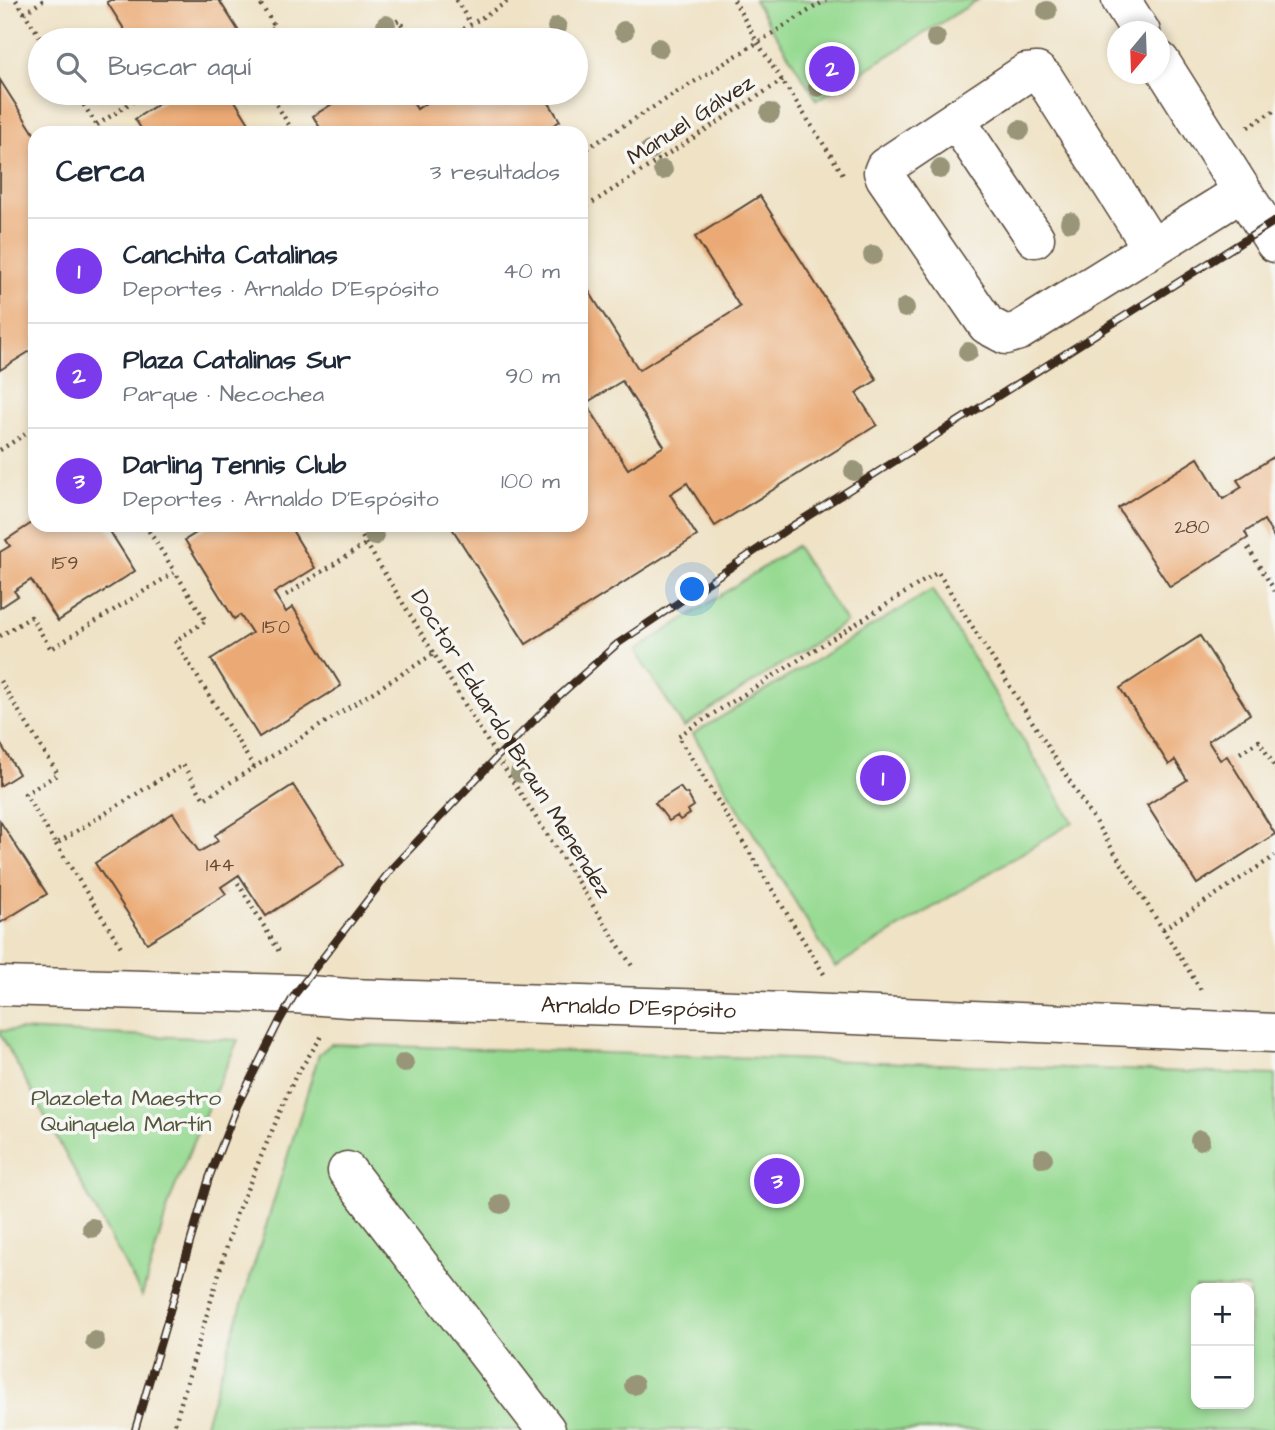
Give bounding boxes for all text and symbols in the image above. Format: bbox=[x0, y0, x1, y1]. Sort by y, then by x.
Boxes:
north arrow bbox=[1107, 21, 1170, 84]
search box bbox=[28, 28, 588, 105]
pin: 2 bbox=[809, 43, 855, 95]
icon: search bbox=[52, 48, 90, 86]
text: Buscar aquí bbox=[108, 49, 251, 85]
street label: Manuel Gálvez bbox=[621, 66, 761, 173]
text: Cerca bbox=[56, 151, 144, 193]
text: 3 resultados bbox=[430, 156, 560, 188]
text: Canchita Catalinas bbox=[123, 237, 338, 273]
text: 1 bbox=[78, 255, 80, 287]
text: 40 m bbox=[503, 255, 560, 287]
text: Deportes · Arnaldo D'Espósito bbox=[123, 273, 439, 305]
text: Plaza Catalinas Sur bbox=[123, 342, 351, 378]
text: 2 bbox=[72, 360, 86, 392]
text: 90 m bbox=[505, 360, 560, 392]
text: Parque · Necochea bbox=[123, 378, 324, 410]
text: Darling Tennis Club bbox=[123, 447, 346, 483]
text: 3 bbox=[73, 465, 85, 497]
text: 100 m bbox=[501, 465, 560, 497]
text: Deportes · Arnaldo D'Espósito bbox=[123, 483, 439, 515]
house number: 280 bbox=[1174, 514, 1210, 541]
house number: 159 bbox=[52, 550, 78, 577]
your location bbox=[675, 572, 709, 606]
street label: Doctor Eduardo Braun Menendez bbox=[403, 583, 620, 904]
house number: 150 bbox=[262, 614, 290, 641]
pin: 1 bbox=[860, 752, 906, 804]
house number: 144 bbox=[206, 852, 234, 879]
street label: Arnaldo D'Espósito bbox=[541, 989, 737, 1027]
park label: Plazoleta Maestro Quinquela Martín bbox=[31, 1082, 221, 1140]
pin: 3 bbox=[754, 1155, 800, 1207]
map controls bbox=[1191, 1283, 1254, 1409]
button: + bbox=[1191, 1283, 1254, 1346]
button: − bbox=[1191, 1346, 1254, 1409]

